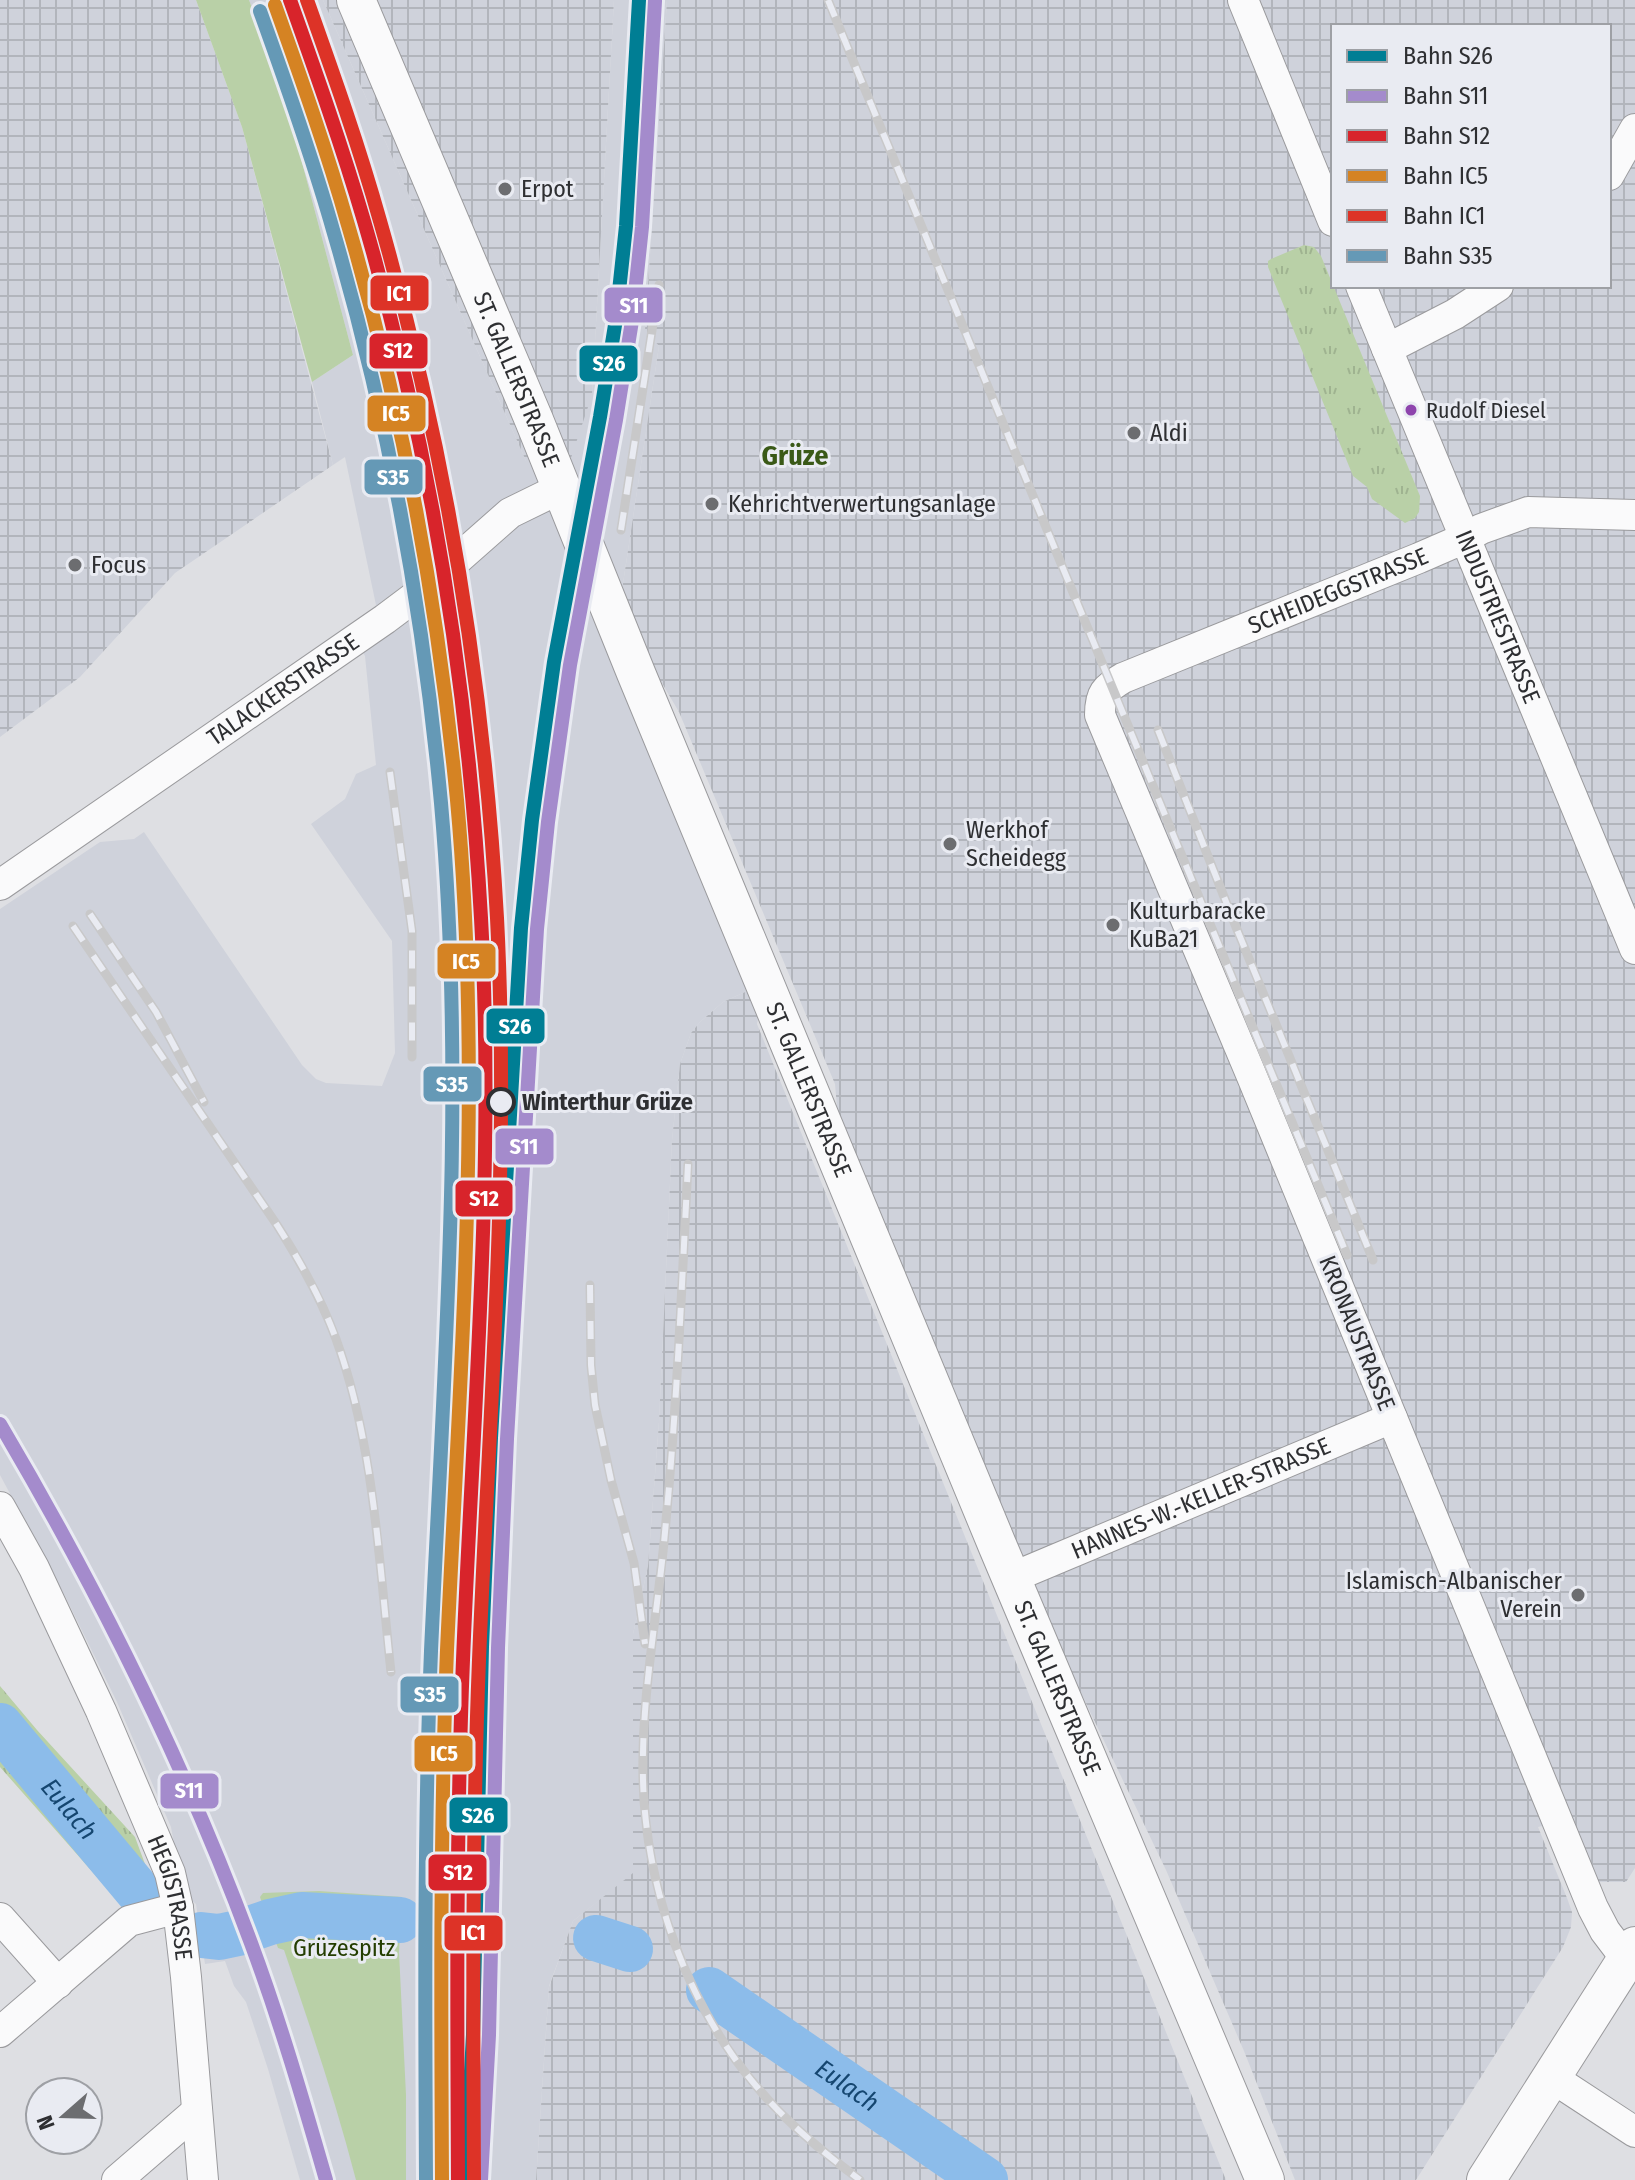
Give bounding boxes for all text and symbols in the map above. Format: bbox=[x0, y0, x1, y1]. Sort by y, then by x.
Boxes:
legend bbox=[1331, 24, 1611, 288]
text: Bahn S26 bbox=[1403, 42, 1493, 70]
text: Bahn S11 bbox=[1403, 82, 1488, 110]
text: Bahn S12 bbox=[1403, 122, 1490, 150]
text: Bahn IC5 bbox=[1403, 162, 1488, 190]
place label: Erpot bbox=[521, 175, 574, 203]
marker: Erpot bbox=[496, 180, 514, 198]
text: Bahn IC1 bbox=[1403, 202, 1485, 230]
text: Bahn S35 bbox=[1403, 242, 1493, 270]
line badge: IC1 bbox=[369, 274, 430, 312]
text: IC1 bbox=[386, 280, 412, 307]
line badge: S11 bbox=[603, 286, 664, 324]
street label: ST. GALLERSTRASSE bbox=[467, 288, 565, 471]
text: S11 bbox=[620, 292, 648, 319]
line badge: S12 bbox=[368, 332, 429, 370]
text: S12 bbox=[383, 337, 413, 364]
line badge: S26 bbox=[578, 344, 639, 383]
text: S26 bbox=[593, 350, 625, 377]
line badge: IC5 bbox=[366, 394, 427, 433]
place label: Rudolf Diesel bbox=[1426, 397, 1546, 424]
text: IC5 bbox=[382, 400, 410, 427]
marker: Rudolf Diesel bbox=[1403, 402, 1419, 418]
place label: Aldi bbox=[1150, 419, 1188, 447]
marker: Aldi bbox=[1125, 424, 1143, 442]
district label: Grüze bbox=[762, 439, 828, 472]
line badge: S35 bbox=[363, 458, 424, 496]
text: S35 bbox=[377, 464, 410, 491]
place label: Kehrichtverwertungsanlage bbox=[728, 490, 996, 518]
marker: Kehrichtverwertungsanlage bbox=[703, 495, 721, 513]
street label: INDUSTRIESTRASSE bbox=[1450, 526, 1546, 708]
street label: SCHEIDEGGSTRASSE bbox=[1244, 542, 1432, 640]
place label: Focus bbox=[91, 551, 146, 579]
marker: Focus bbox=[66, 556, 84, 574]
street label: TALACKERSTRASSE bbox=[202, 627, 364, 751]
place label: Werkhof Scheidegg bbox=[966, 816, 1067, 872]
marker: Werkhof Scheidegg bbox=[941, 835, 959, 853]
place label: Kulturbaracke KuBa21 bbox=[1129, 897, 1266, 953]
marker: Kulturbaracke KuBa21 bbox=[1104, 916, 1122, 934]
line badge: IC5 bbox=[436, 942, 497, 980]
text: IC5 bbox=[452, 948, 480, 975]
street label: ST. GALLERSTRASSE bbox=[760, 998, 857, 1181]
line badge: S26 bbox=[485, 1007, 546, 1045]
text: S26 bbox=[499, 1013, 531, 1040]
line badge: S35 bbox=[422, 1065, 483, 1103]
text: S35 bbox=[436, 1071, 469, 1098]
marker: Winterthur Grüze bbox=[487, 1088, 515, 1116]
place label: Winterthur Grüze bbox=[522, 1088, 693, 1116]
line badge: S11 bbox=[494, 1127, 555, 1166]
text: S11 bbox=[510, 1133, 538, 1160]
line badge: S12 bbox=[454, 1179, 514, 1218]
text: S12 bbox=[469, 1185, 499, 1212]
street label: KRONAUSTRASSE bbox=[1313, 1251, 1401, 1415]
street label: HANNES-W.-KELLER-STRASSE bbox=[1067, 1431, 1335, 1565]
place label: Islamisch-Albanischer Verein bbox=[1346, 1567, 1563, 1623]
marker: Islamisch-Albanischer Verein bbox=[1569, 1586, 1587, 1604]
street label: ST. GALLERSTRASSE bbox=[1008, 1597, 1107, 1779]
line badge: S35 bbox=[399, 1675, 460, 1714]
text: S35 bbox=[414, 1681, 447, 1708]
line badge: IC5 bbox=[413, 1734, 474, 1773]
text: IC5 bbox=[430, 1740, 458, 1767]
water label: Eulach bbox=[35, 1772, 104, 1846]
line badge: S11 bbox=[159, 1772, 220, 1810]
text: S11 bbox=[175, 1777, 203, 1804]
line badge: S26 bbox=[448, 1796, 509, 1834]
text: S26 bbox=[462, 1802, 494, 1829]
street label: HEGISTRASSE bbox=[141, 1831, 198, 1962]
line badge: S12 bbox=[427, 1853, 488, 1892]
text: S12 bbox=[443, 1859, 473, 1886]
line badge: IC1 bbox=[443, 1914, 504, 1952]
text: IC1 bbox=[460, 1919, 486, 1946]
park label: Grüzespitz bbox=[293, 1934, 395, 1962]
water label: Eulach bbox=[810, 2053, 885, 2118]
north arrow bbox=[24, 2076, 104, 2156]
text: N bbox=[31, 2112, 61, 2133]

